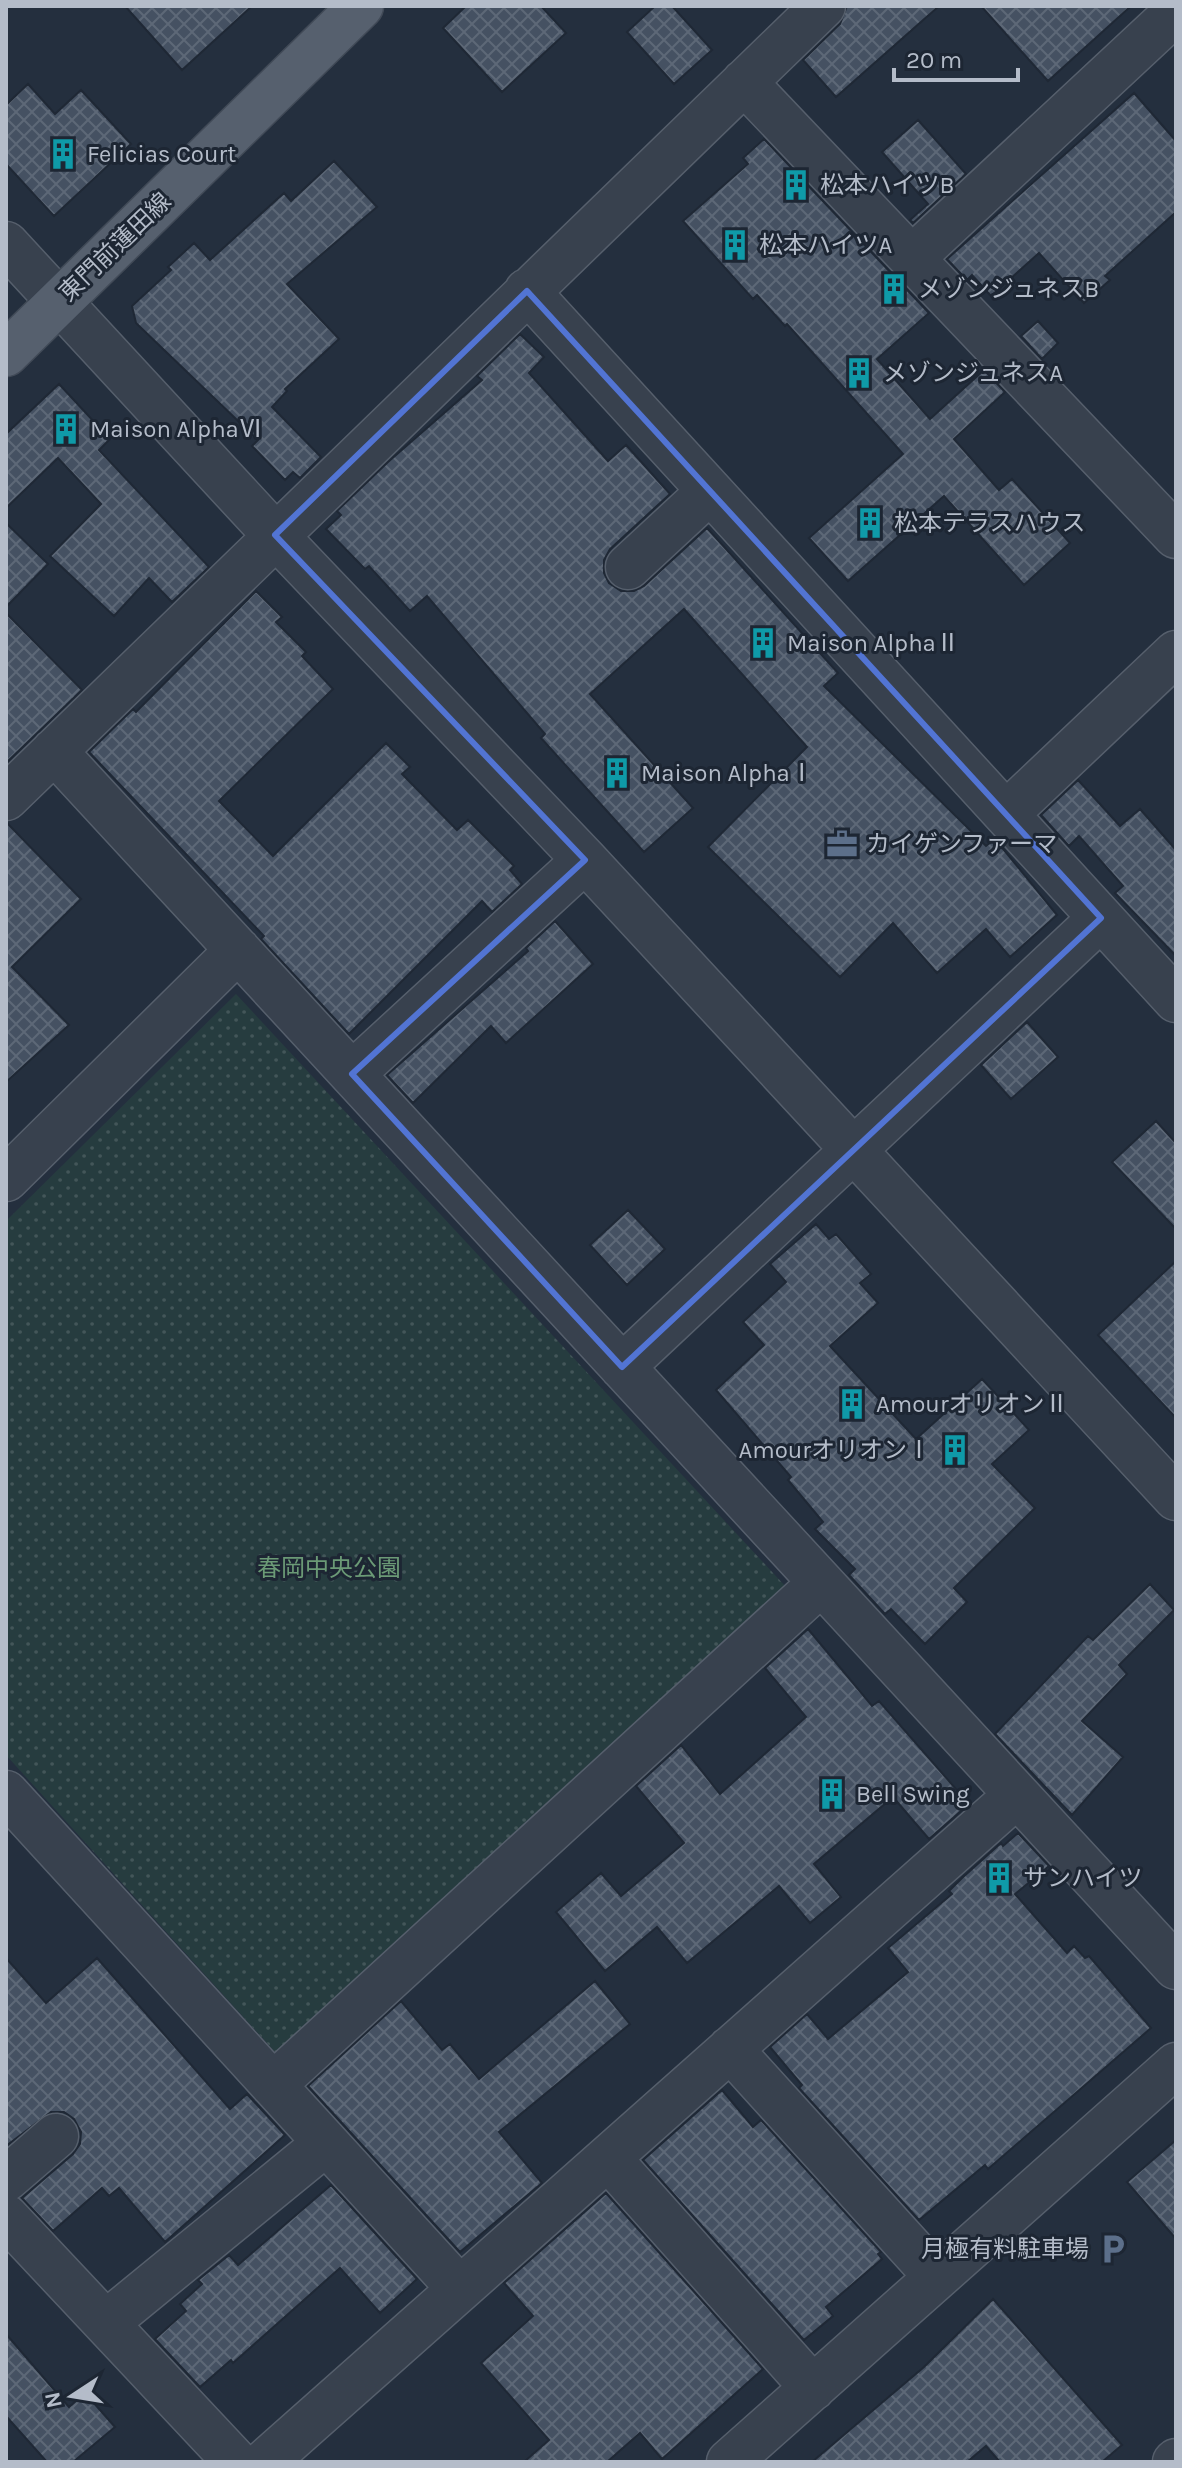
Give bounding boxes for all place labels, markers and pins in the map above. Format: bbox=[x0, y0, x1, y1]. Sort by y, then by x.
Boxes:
building icon: Felicias Court bbox=[46, 137, 80, 171]
place label: Felicias Court bbox=[87, 140, 236, 168]
building icon: 松本ハイツB bbox=[779, 168, 813, 202]
place label: 松本ハイツB bbox=[820, 171, 954, 199]
building icon: 松本ハイツA bbox=[718, 228, 752, 262]
place label: 松本ハイツA bbox=[759, 231, 893, 259]
building icon: メゾンジュネスB bbox=[877, 272, 911, 306]
place label: メゾンジュネスB bbox=[918, 275, 1099, 303]
building icon: メゾンジュネスA bbox=[842, 356, 876, 390]
place label: メゾンジュネスA bbox=[883, 359, 1063, 387]
building icon: Maison AlphaⅥ bbox=[49, 412, 83, 446]
place label: Maison AlphaⅥ bbox=[90, 415, 263, 443]
building icon: 松本テラスハウス bbox=[853, 506, 887, 540]
place label: 松本テラスハウス bbox=[894, 509, 1086, 537]
building icon: Maison AlphaⅡ bbox=[746, 626, 780, 660]
place label: Maison AlphaⅡ bbox=[787, 629, 960, 657]
building icon: Maison AlphaⅠ bbox=[600, 756, 634, 790]
place label: Maison AlphaⅠ bbox=[641, 759, 814, 787]
office icon: カイゲンファーマ bbox=[825, 827, 859, 861]
place label: カイゲンファーマ bbox=[866, 830, 1057, 858]
building icon: AmourオリオンⅡ bbox=[835, 1387, 869, 1421]
place label: AmourオリオンⅡ bbox=[876, 1390, 1069, 1418]
building icon: AmourオリオンⅠ bbox=[938, 1433, 972, 1467]
place label: AmourオリオンⅠ bbox=[738, 1436, 931, 1464]
building icon: Bell Swing bbox=[815, 1777, 849, 1811]
place label: Bell Swing bbox=[856, 1780, 970, 1808]
building icon: サンハイツ bbox=[982, 1861, 1016, 1895]
place label: サンハイツ bbox=[1023, 1864, 1143, 1892]
parking icon: 月極有料駐車場 bbox=[1096, 2232, 1130, 2266]
place label: 月極有料駐車場 bbox=[921, 2235, 1089, 2263]

